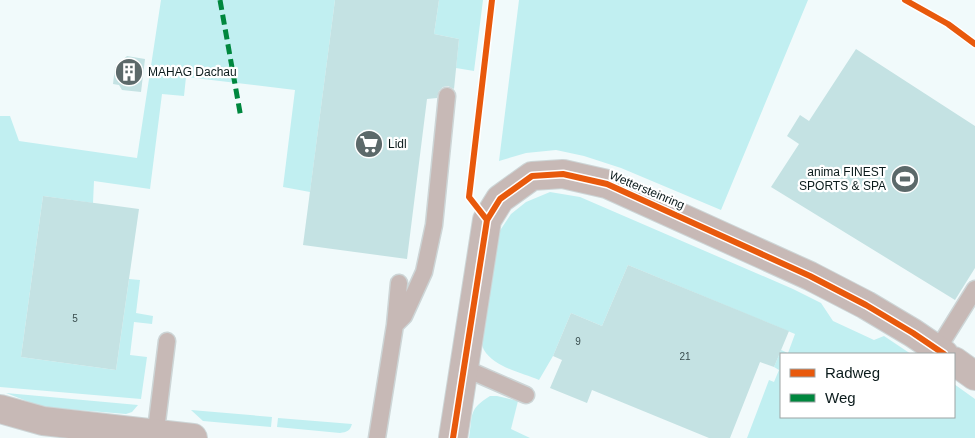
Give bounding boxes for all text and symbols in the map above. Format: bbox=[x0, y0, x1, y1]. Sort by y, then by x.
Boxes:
building icon: MAHAG Dachau bbox=[114, 57, 144, 87]
place label: MAHAG Dachau bbox=[148, 65, 237, 79]
supermarket icon: Lidl bbox=[354, 129, 384, 159]
place label: Lidl bbox=[388, 137, 407, 151]
sports icon: anima FINEST SPORTS & SPA bbox=[890, 164, 920, 194]
place label: anima FINEST SPORTS & SPA bbox=[799, 165, 887, 193]
street label: Wettersteinring bbox=[607, 168, 687, 212]
house number: 5 bbox=[72, 313, 78, 324]
house number: 9 bbox=[575, 336, 581, 347]
house number: 21 bbox=[679, 351, 691, 362]
legend bbox=[780, 353, 955, 418]
text: Radweg bbox=[825, 364, 880, 381]
text: Weg bbox=[825, 389, 856, 406]

